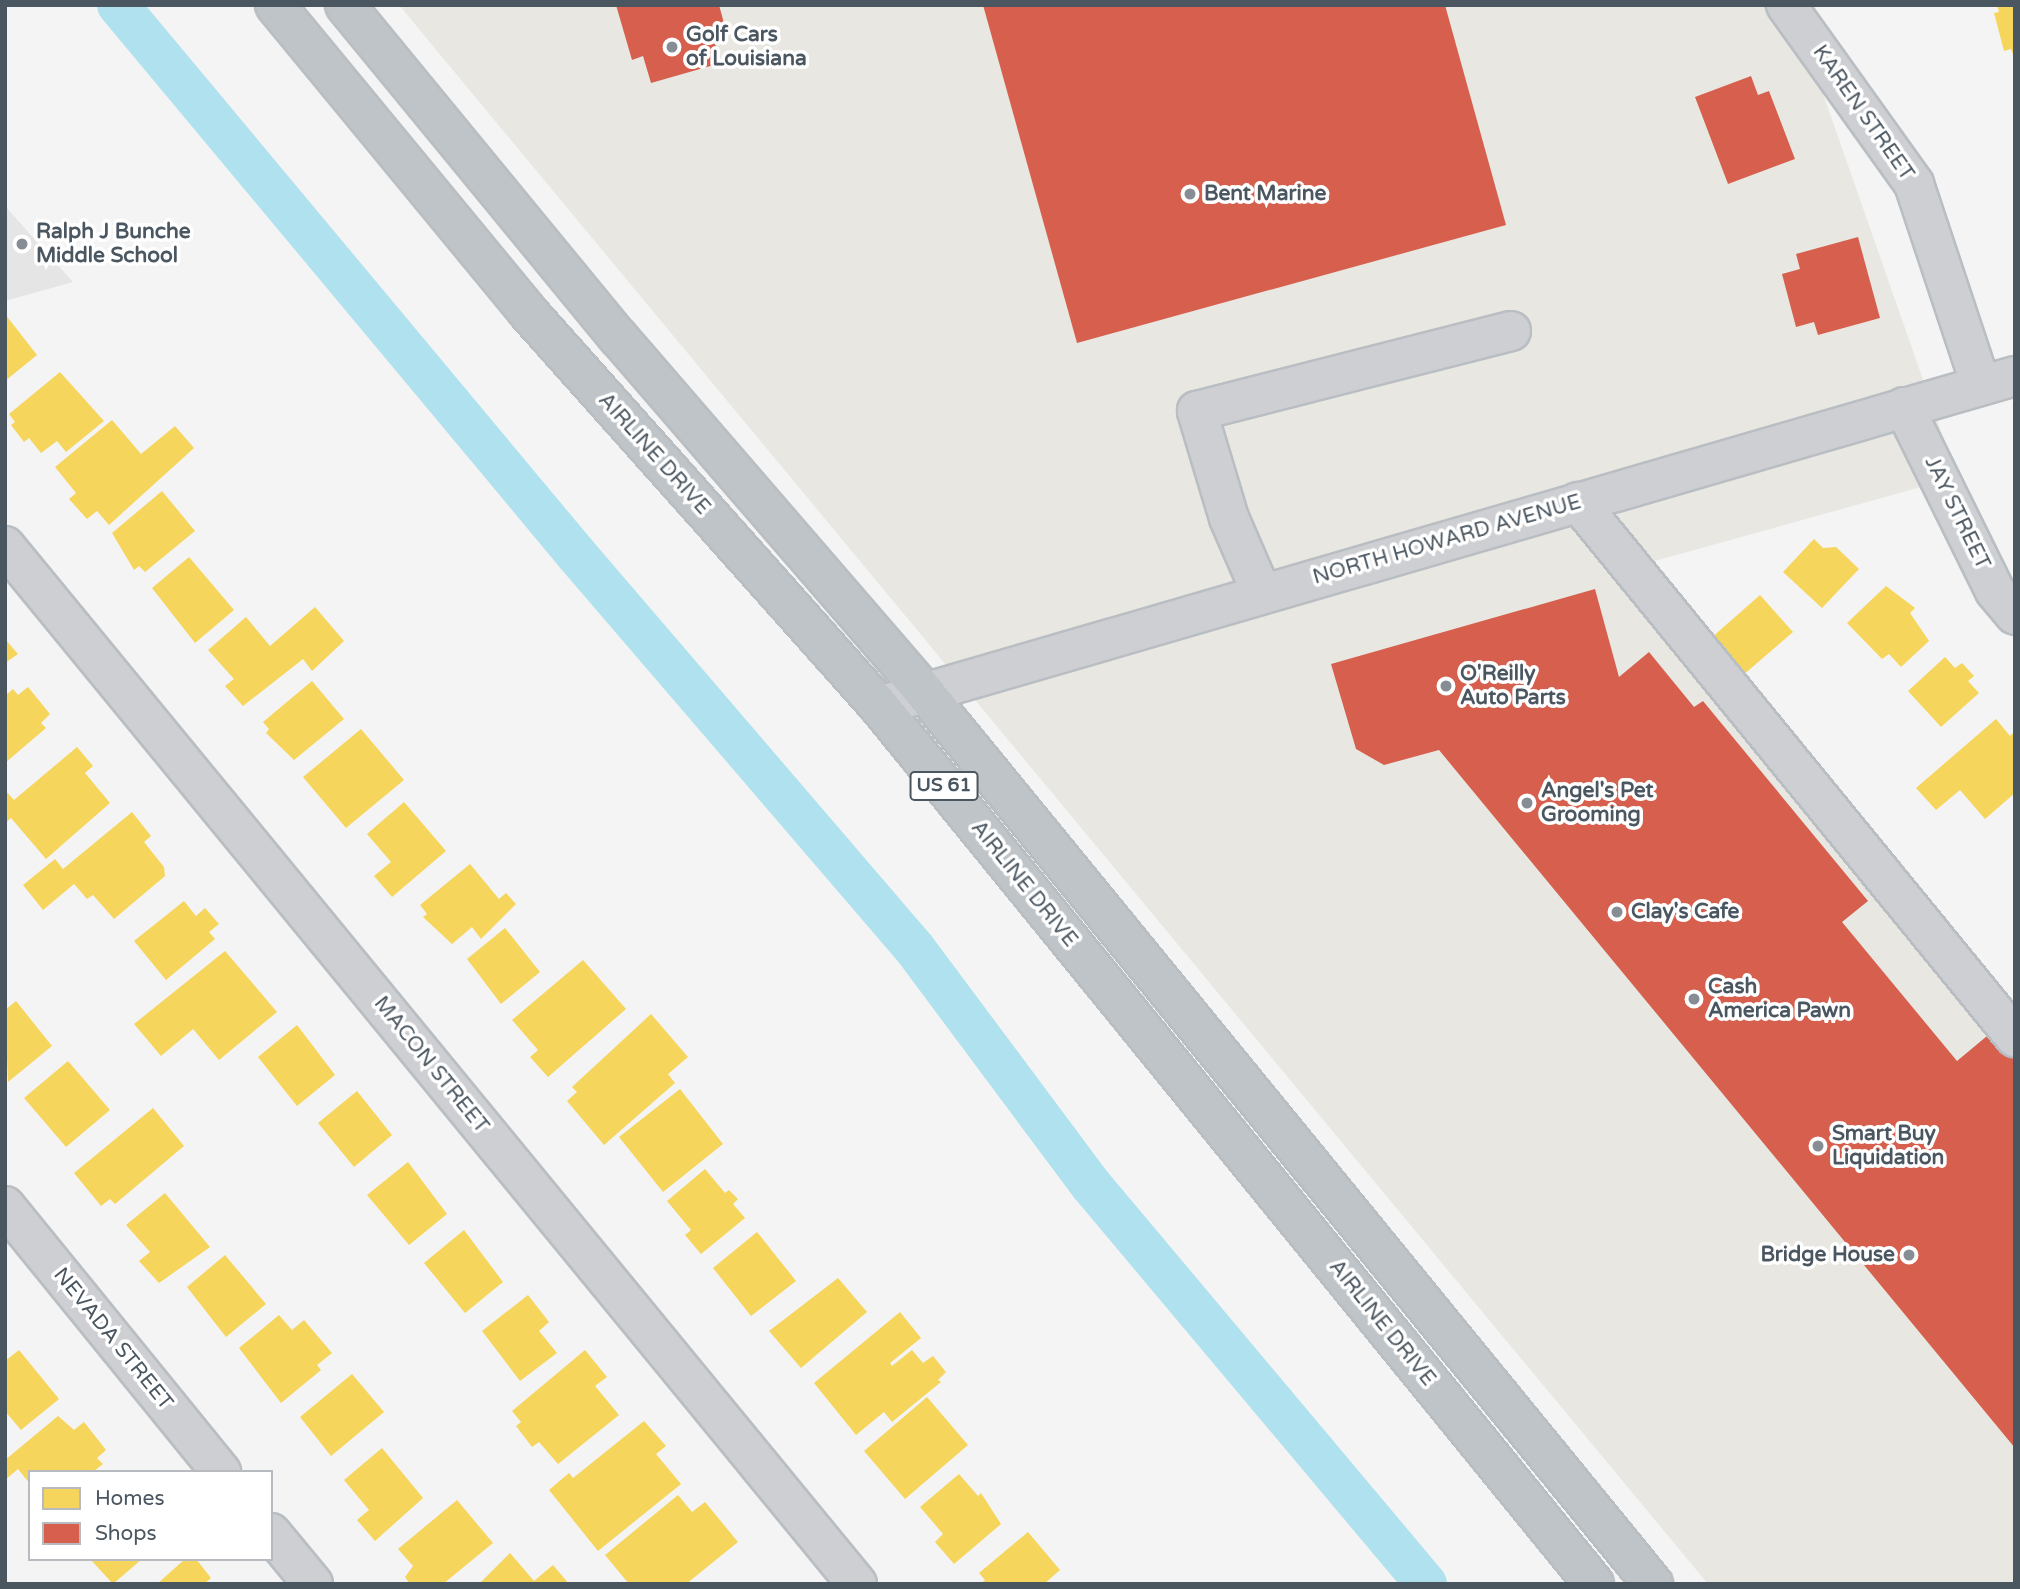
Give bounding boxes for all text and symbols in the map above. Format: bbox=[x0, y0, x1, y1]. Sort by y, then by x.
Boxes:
place label: Golf Cars of Louisiana bbox=[686, 22, 807, 72]
marker: Golf Cars of Louisiana bbox=[664, 39, 680, 55]
street label: KAREN STREET bbox=[1807, 40, 1919, 186]
place label: Bent Marine bbox=[1204, 181, 1326, 207]
marker: Bent Marine bbox=[1182, 186, 1198, 202]
place label: Ralph J Bunche Middle School bbox=[36, 219, 191, 269]
marker: Ralph J Bunche Middle School bbox=[14, 236, 30, 252]
street label: AIRLINE DRIVE bbox=[593, 388, 715, 520]
street label: JAY STREET bbox=[1919, 452, 1995, 574]
street label: NORTH HOWARD AVENUE bbox=[1310, 490, 1584, 590]
place label: O'Reilly Auto Parts bbox=[1460, 661, 1566, 711]
marker: O'Reilly Auto Parts bbox=[1438, 678, 1454, 694]
road number: US 61 bbox=[909, 771, 979, 802]
place label: Angel's Pet Grooming bbox=[1541, 778, 1654, 828]
marker: Angel's Pet Grooming bbox=[1519, 795, 1535, 811]
street label: AIRLINE DRIVE bbox=[965, 816, 1083, 952]
place label: Clay's Cafe bbox=[1631, 899, 1739, 925]
marker: Clay's Cafe bbox=[1609, 904, 1625, 920]
place label: Cash America Pawn bbox=[1708, 974, 1851, 1024]
marker: Cash America Pawn bbox=[1686, 991, 1702, 1007]
street label: MACON STREET bbox=[368, 992, 494, 1138]
place label: Smart Buy Liquidation bbox=[1832, 1121, 1944, 1171]
marker: Smart Buy Liquidation bbox=[1810, 1138, 1826, 1154]
place label: Bridge House bbox=[1760, 1242, 1895, 1268]
marker: Bridge House bbox=[1901, 1247, 1917, 1263]
street label: AIRLINE DRIVE bbox=[1323, 1255, 1441, 1391]
street label: NEVADA STREET bbox=[48, 1263, 178, 1415]
legend bbox=[28, 1470, 273, 1561]
text: Homes bbox=[95, 1486, 165, 1511]
text: Shops bbox=[95, 1521, 157, 1546]

